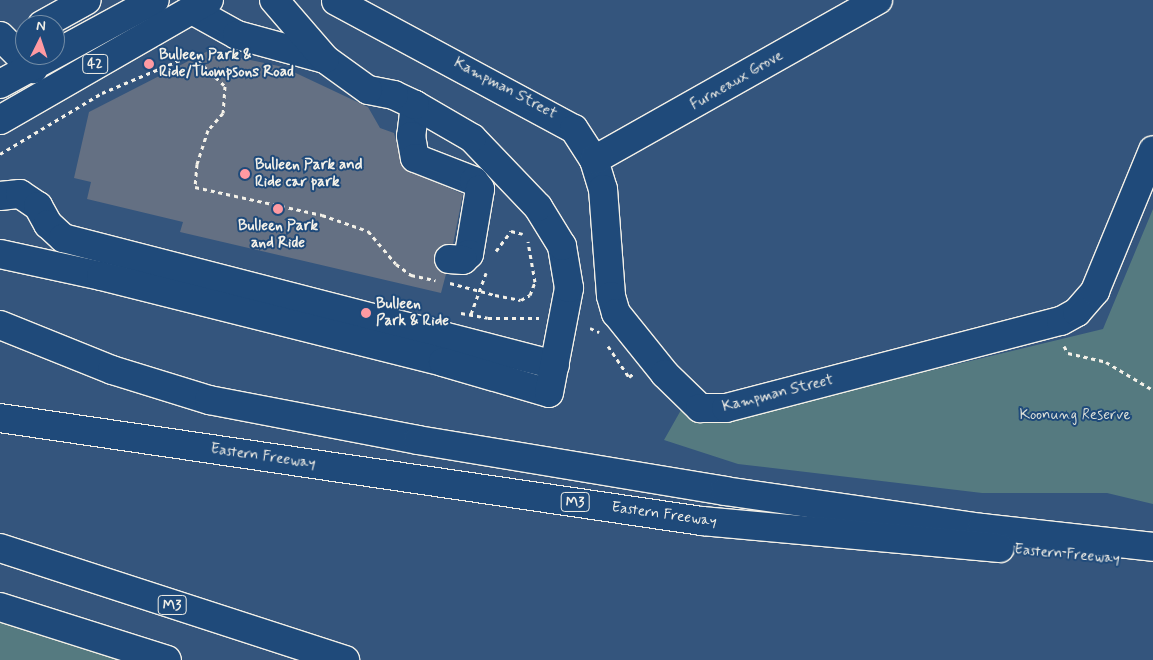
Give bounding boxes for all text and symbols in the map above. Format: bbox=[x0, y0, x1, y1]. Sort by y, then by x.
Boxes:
north arrow bbox=[15, 15, 65, 65]
text: N bbox=[36, 17, 46, 35]
place label: Bulleen Park & Ride/Thompsons Road bbox=[159, 46, 293, 81]
street label: Furneaux Grove bbox=[688, 47, 786, 115]
road number: 42 bbox=[81, 52, 109, 76]
street label: Kampman Street bbox=[451, 54, 559, 124]
marker: Bulleen Park & Ride/Thompsons Road bbox=[143, 58, 155, 70]
place label: Bulleen Park and Ride car park bbox=[255, 156, 361, 191]
marker: Bulleen Park and Ride car park bbox=[239, 168, 251, 180]
marker: Bulleen Park and Ride bbox=[272, 203, 284, 215]
place label: Bulleen Park and Ride bbox=[239, 217, 317, 252]
place label: Bulleen Park & Ride bbox=[376, 295, 449, 330]
marker: Bulleen Park & Ride bbox=[360, 307, 372, 319]
street label: Kampman Street bbox=[721, 372, 835, 416]
park label: Koonung Reserve bbox=[1019, 407, 1131, 425]
street label: Eastern Freeway bbox=[209, 441, 317, 473]
road number: M3 bbox=[560, 491, 590, 514]
street label: Eastern Freeway bbox=[610, 499, 718, 531]
street label: Eastern Freeway bbox=[1013, 541, 1121, 569]
road number: M3 bbox=[157, 594, 187, 616]

